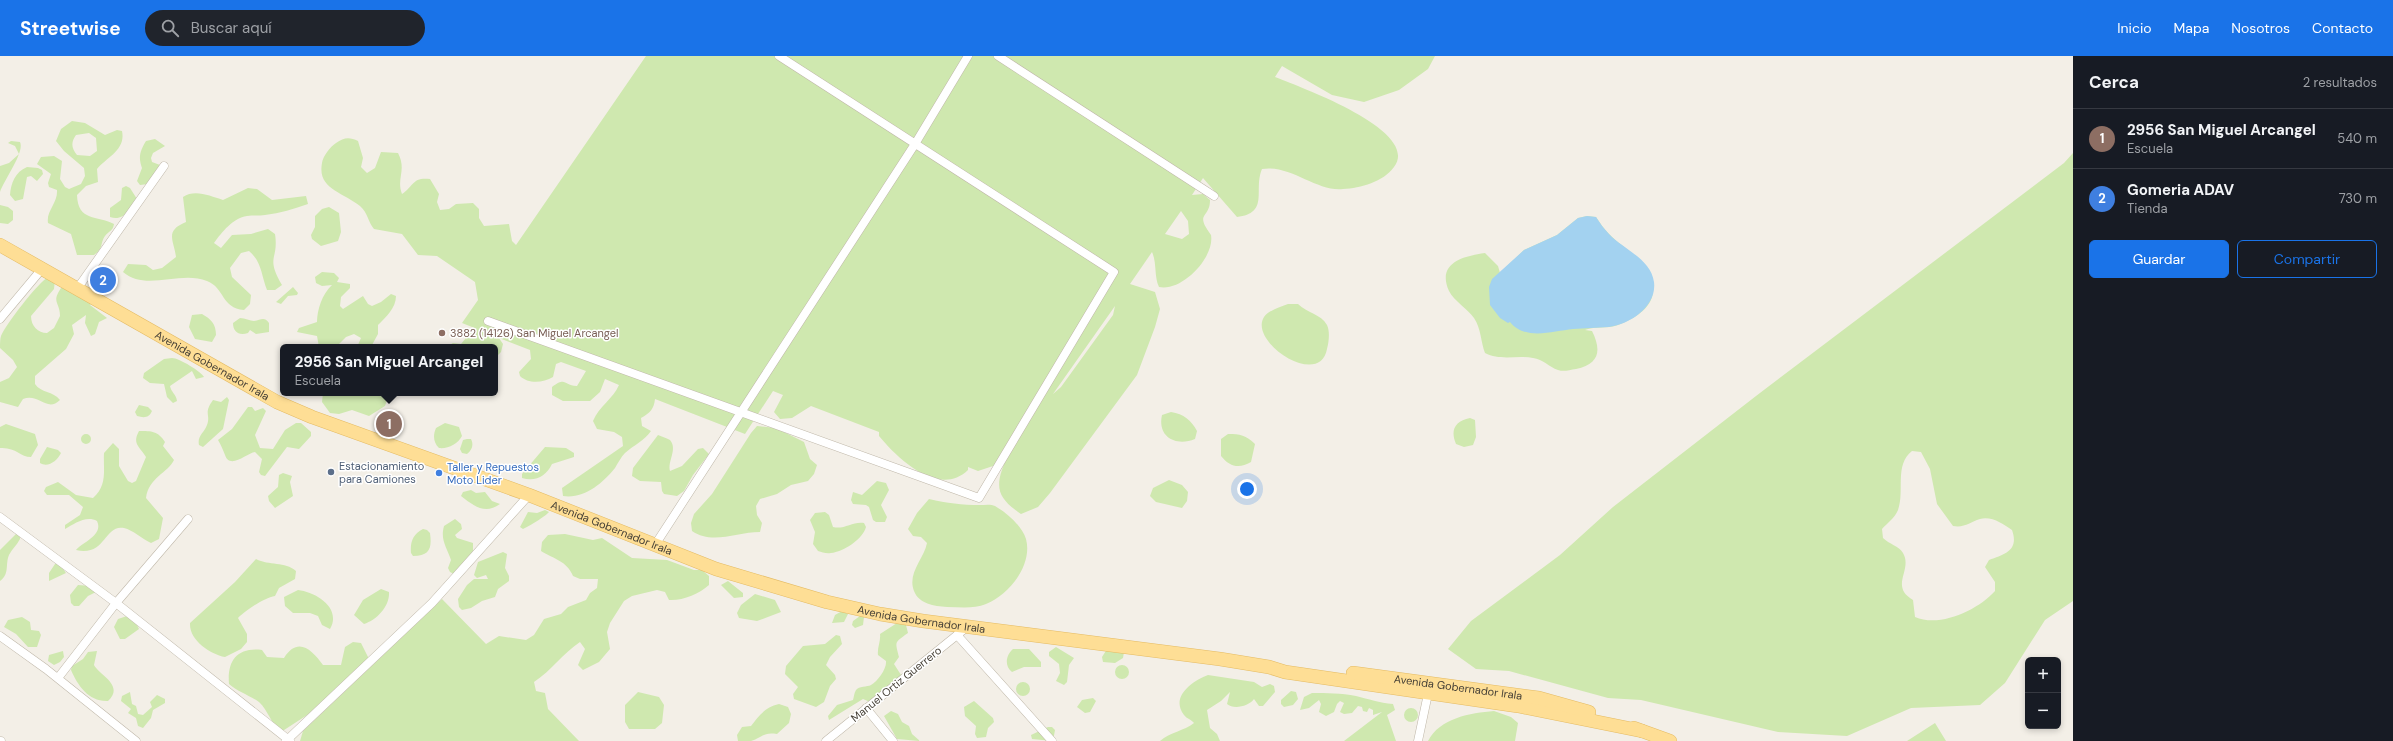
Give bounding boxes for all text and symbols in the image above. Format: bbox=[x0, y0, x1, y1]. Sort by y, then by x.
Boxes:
search box bbox=[145, 10, 425, 46]
text: Streetwise bbox=[20, 16, 121, 41]
icon: search bbox=[159, 17, 181, 39]
text: Buscar aquí bbox=[191, 18, 272, 38]
text: Inicio bbox=[2117, 19, 2152, 37]
text: Mapa bbox=[2174, 19, 2209, 37]
text: Nosotros bbox=[2231, 19, 2290, 37]
text: Contacto bbox=[2312, 19, 2373, 37]
text: Cerca bbox=[2089, 71, 2139, 93]
text: 2 resultados bbox=[2303, 74, 2377, 91]
text: 2956 San Miguel Arcangel bbox=[2127, 120, 2316, 140]
text: 1 bbox=[2100, 130, 2104, 147]
text: 540 m bbox=[2337, 130, 2377, 147]
text: Escuela bbox=[2127, 140, 2173, 157]
text: Gomeria ADAV bbox=[2127, 180, 2234, 200]
text: 2 bbox=[2098, 190, 2106, 207]
text: 730 m bbox=[2339, 190, 2377, 207]
text: Tienda bbox=[2127, 200, 2167, 217]
button: Guardar bbox=[2089, 240, 2229, 278]
button: Compartir bbox=[2237, 240, 2377, 278]
pin: 2 bbox=[90, 265, 116, 295]
place label: 3882 (14126) San Miguel Arcangel bbox=[450, 326, 618, 340]
street label: Avenida Gobernador Irala bbox=[153, 327, 272, 403]
marker: 3882 (14126) San Miguel Arcangel bbox=[437, 328, 447, 338]
popup bbox=[280, 344, 498, 396]
text: 2956 San Miguel Arcangel bbox=[295, 352, 483, 372]
text: Escuela bbox=[295, 372, 341, 389]
pin: 1 bbox=[376, 409, 402, 439]
place label: Estacionamiento para Camiones bbox=[339, 459, 424, 486]
place label: Taller y Repuestos Moto Lider bbox=[447, 460, 539, 487]
marker: Estacionamiento para Camiones bbox=[326, 467, 336, 477]
marker: Taller y Repuestos Moto Lider bbox=[434, 468, 444, 478]
your location bbox=[1237, 479, 1257, 499]
street label: Avenida Gobernador Irala bbox=[549, 497, 674, 558]
street label: Avenida Gobernador Irala bbox=[856, 602, 986, 636]
street label: Manuel Ortiz Guerrero bbox=[848, 643, 944, 725]
map controls bbox=[2025, 657, 2061, 729]
button: + bbox=[2025, 657, 2061, 693]
street label: Avenida Gobernador Irala bbox=[1393, 672, 1523, 703]
button: − bbox=[2025, 693, 2061, 729]

